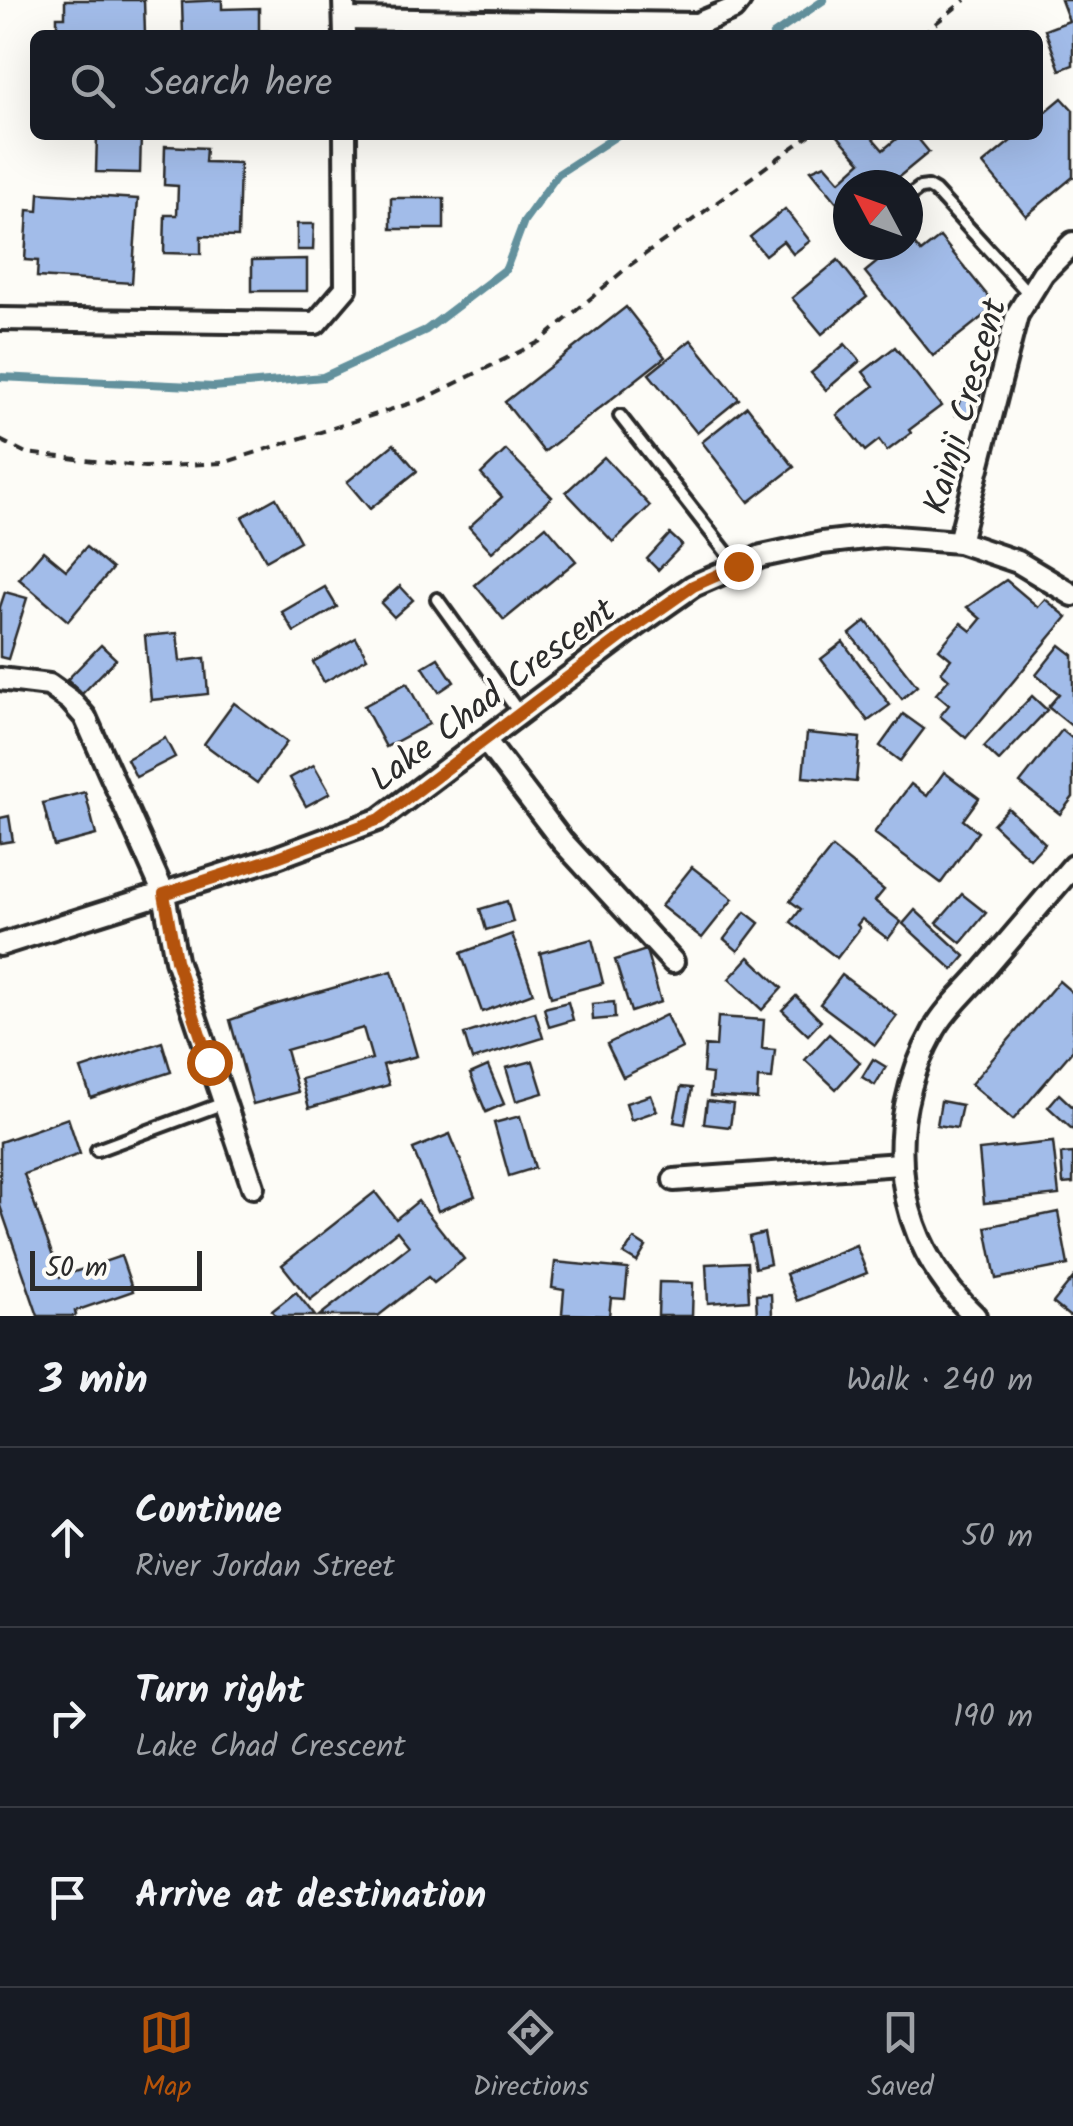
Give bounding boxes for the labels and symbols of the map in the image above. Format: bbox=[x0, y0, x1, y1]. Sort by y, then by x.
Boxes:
north arrow bbox=[833, 170, 923, 260]
street label: Kainji Crescent bbox=[909, 292, 1025, 521]
route end bbox=[716, 544, 762, 590]
street label: Lake Chad Crescent bbox=[359, 585, 629, 808]
route start bbox=[187, 1040, 233, 1086]
scale bar bbox=[30, 1246, 202, 1290]

